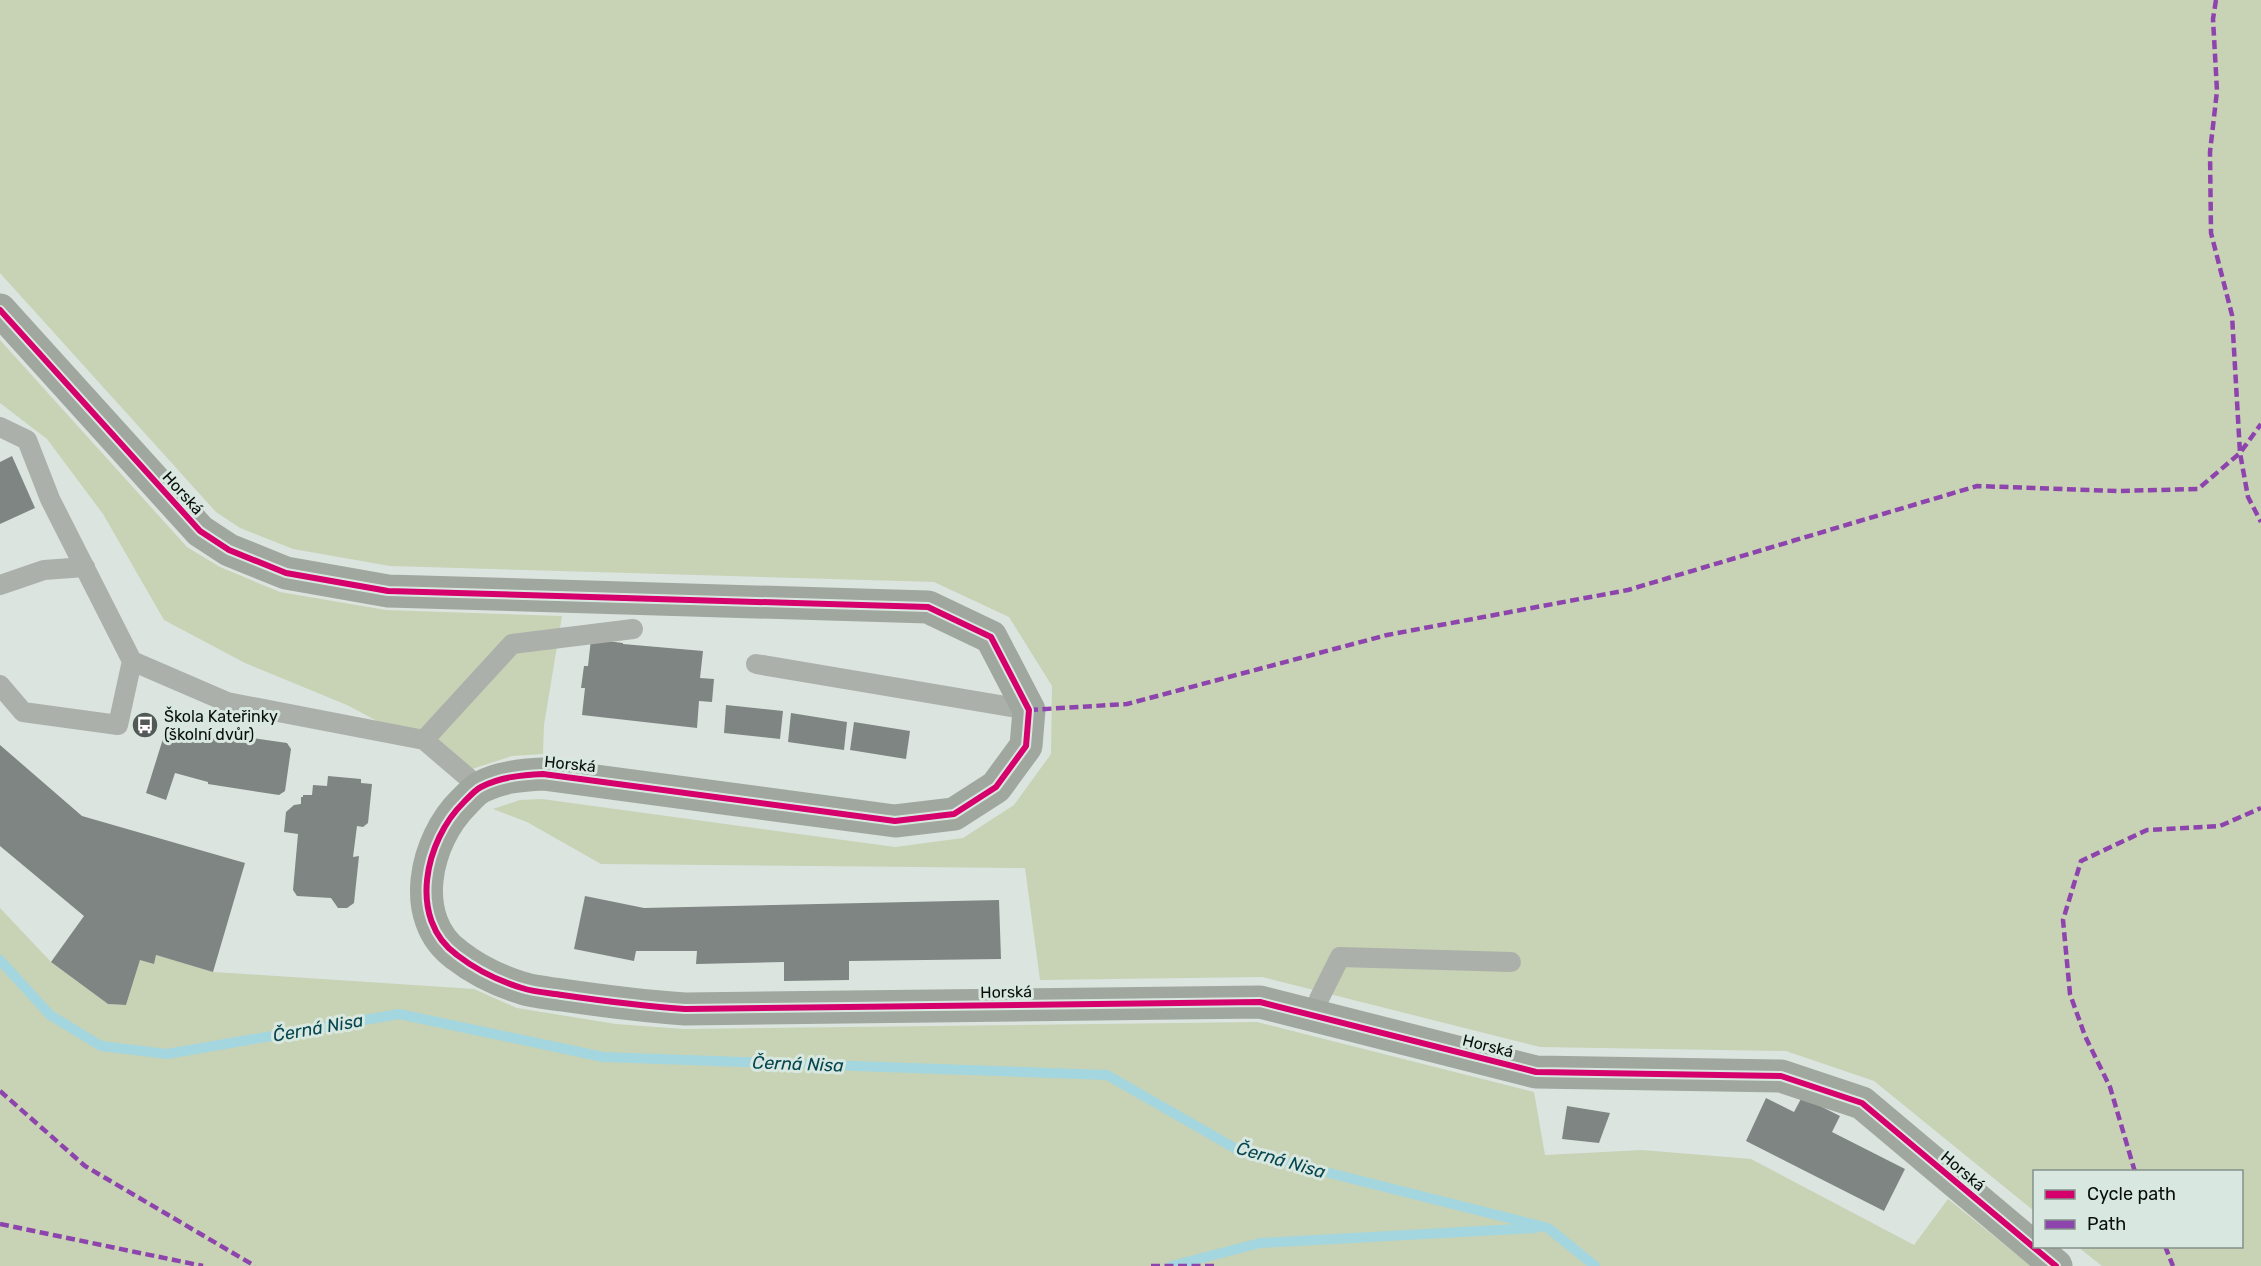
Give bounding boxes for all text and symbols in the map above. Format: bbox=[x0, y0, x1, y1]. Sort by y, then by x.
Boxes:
street label: Horská bbox=[159, 467, 207, 519]
place label: Škola Kateřinky (školní dvůr) bbox=[164, 706, 278, 744]
bus stop icon: Škola Kateřinky (školní dvůr) bbox=[130, 710, 160, 740]
street label: Horská bbox=[543, 752, 597, 776]
street label: Horská bbox=[980, 982, 1032, 1002]
water label: Černá Nisa bbox=[271, 1009, 365, 1047]
street label: Horská bbox=[1461, 1031, 1515, 1061]
water label: Černá Nisa bbox=[752, 1051, 845, 1077]
water label: Černá Nisa bbox=[1234, 1137, 1328, 1183]
street label: Horská bbox=[1937, 1147, 1989, 1195]
legend bbox=[2033, 1170, 2243, 1248]
text: Cycle path bbox=[2087, 1183, 2176, 1205]
text: Path bbox=[2087, 1213, 2126, 1235]

